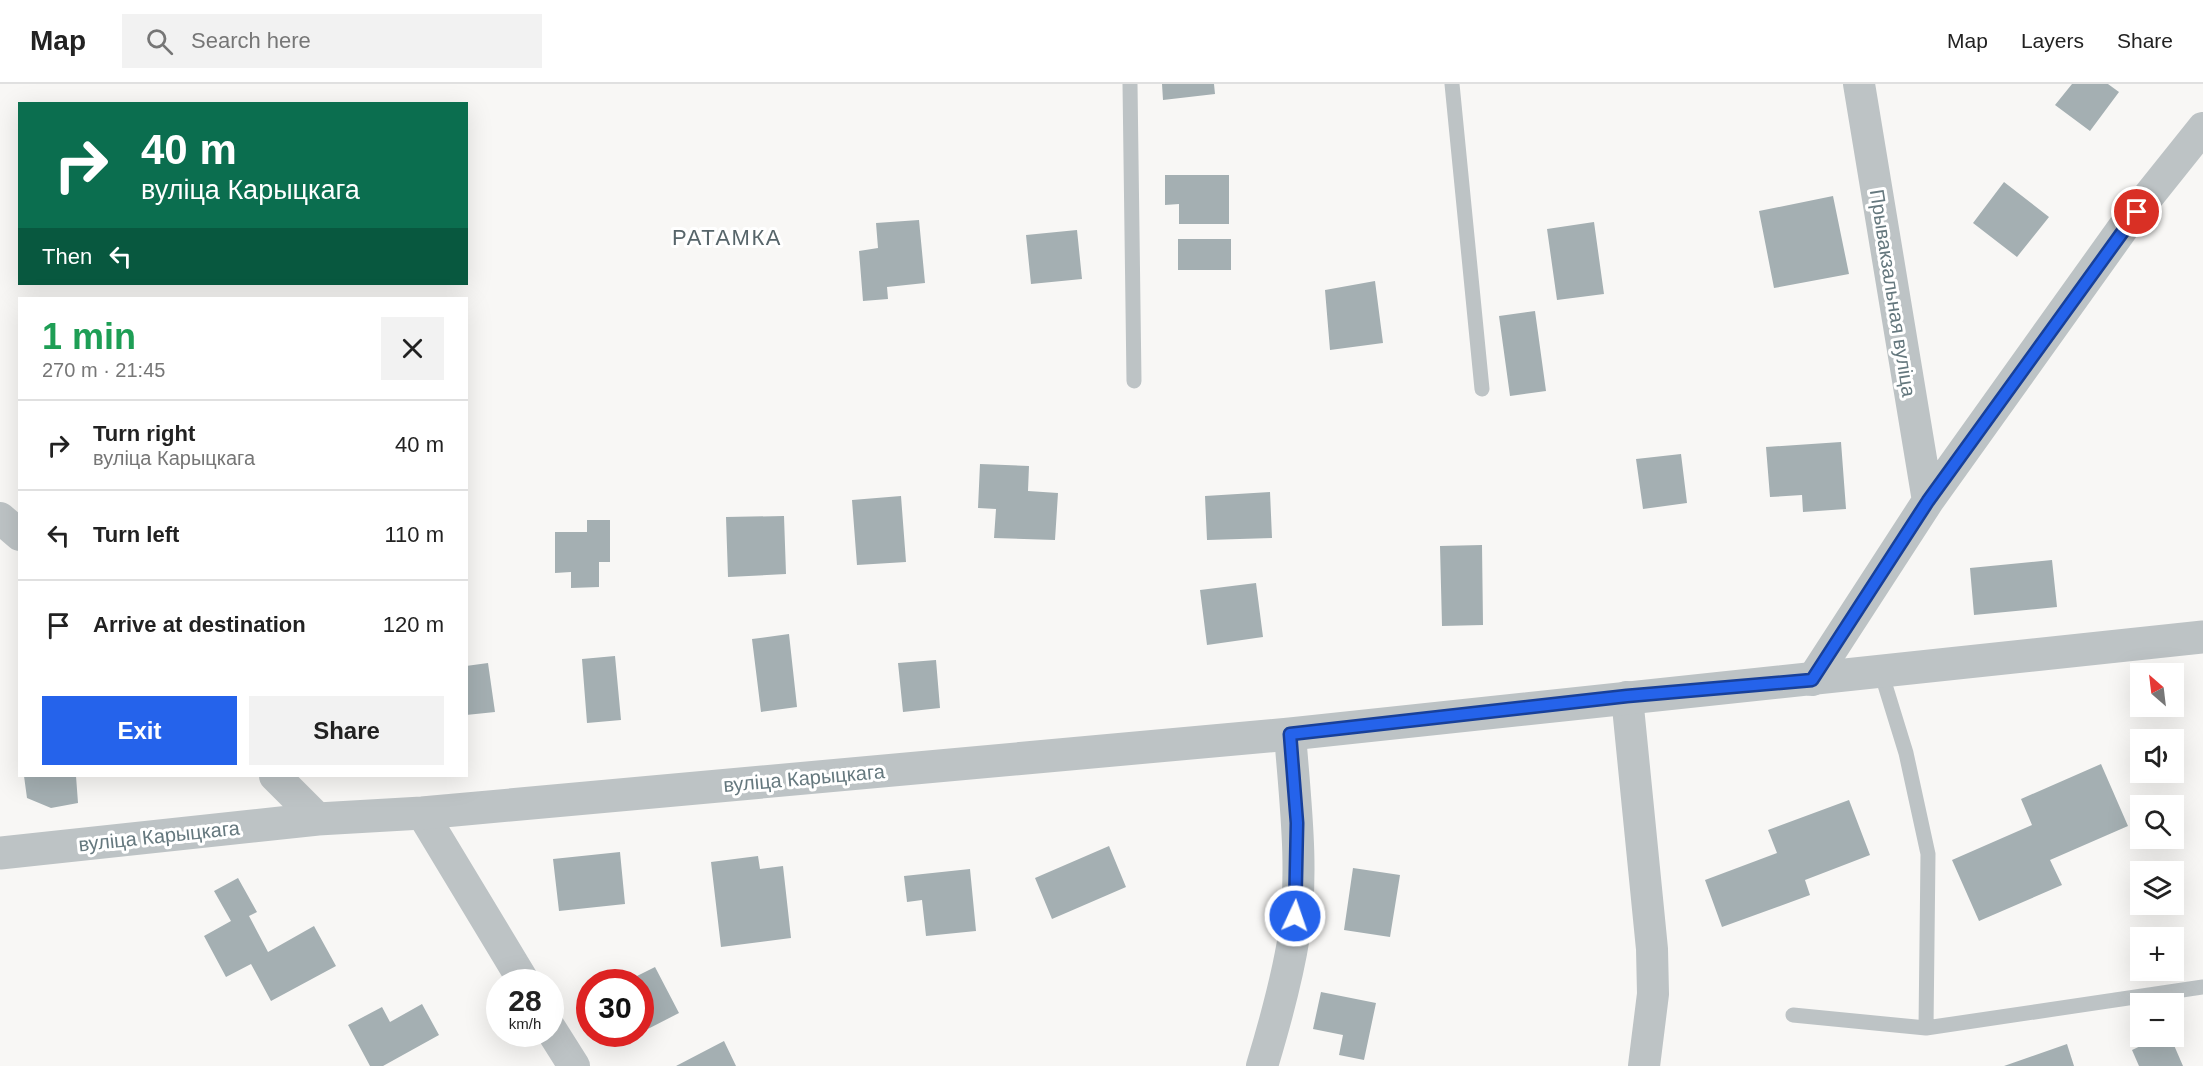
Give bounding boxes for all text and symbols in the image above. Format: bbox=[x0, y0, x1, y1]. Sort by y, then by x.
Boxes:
search box bbox=[122, 14, 542, 68]
text: Map bbox=[30, 25, 86, 56]
icon: search bbox=[143, 25, 176, 58]
text: Search here bbox=[191, 28, 311, 53]
text: Map bbox=[1947, 29, 1988, 52]
text: Layers bbox=[2021, 29, 2084, 52]
text: Share bbox=[2117, 29, 2173, 52]
icon: right bbox=[42, 126, 120, 204]
text: 40 m bbox=[141, 126, 237, 173]
text: вуліца Карыцкага bbox=[141, 175, 360, 205]
pin bbox=[2111, 186, 2162, 237]
street label: Прывакзальная вуліца bbox=[1866, 188, 1920, 399]
icon: arrive bbox=[2120, 195, 2153, 228]
district label: РАТАМКА bbox=[672, 225, 782, 250]
icon: left bbox=[104, 240, 137, 273]
text: Then bbox=[42, 244, 92, 269]
text: 1 min bbox=[42, 316, 136, 357]
button: close bbox=[381, 317, 444, 380]
text: 270 m · 21:45 bbox=[42, 359, 165, 381]
text: Turn right bbox=[93, 421, 195, 446]
icon: right bbox=[42, 429, 75, 462]
text: 40 m bbox=[395, 432, 444, 457]
text: вуліца Карыцкага bbox=[93, 447, 255, 469]
icon: left bbox=[42, 519, 75, 552]
text: Turn left bbox=[93, 522, 179, 547]
text: 110 m bbox=[384, 522, 444, 547]
icon: arrive bbox=[42, 609, 75, 642]
text: Arrive at destination bbox=[93, 612, 306, 637]
text: 120 m bbox=[383, 612, 444, 637]
north arrow bbox=[2130, 663, 2184, 717]
map controls bbox=[2130, 663, 2184, 1047]
button: Exit bbox=[42, 696, 237, 765]
button: Share bbox=[249, 696, 444, 765]
button: sound bbox=[2130, 729, 2184, 783]
street label: вуліца Карыцкага bbox=[722, 760, 887, 796]
button: search bbox=[2130, 795, 2184, 849]
street label: вуліца Карыцкага bbox=[77, 817, 242, 855]
button: layers bbox=[2130, 861, 2184, 915]
position arrow bbox=[1263, 884, 1327, 948]
button: + bbox=[2130, 927, 2184, 981]
speed limit sign: 30 bbox=[576, 969, 654, 1047]
text: 28 bbox=[508, 984, 542, 1017]
button: − bbox=[2130, 993, 2184, 1047]
text: km/h bbox=[509, 1015, 541, 1032]

